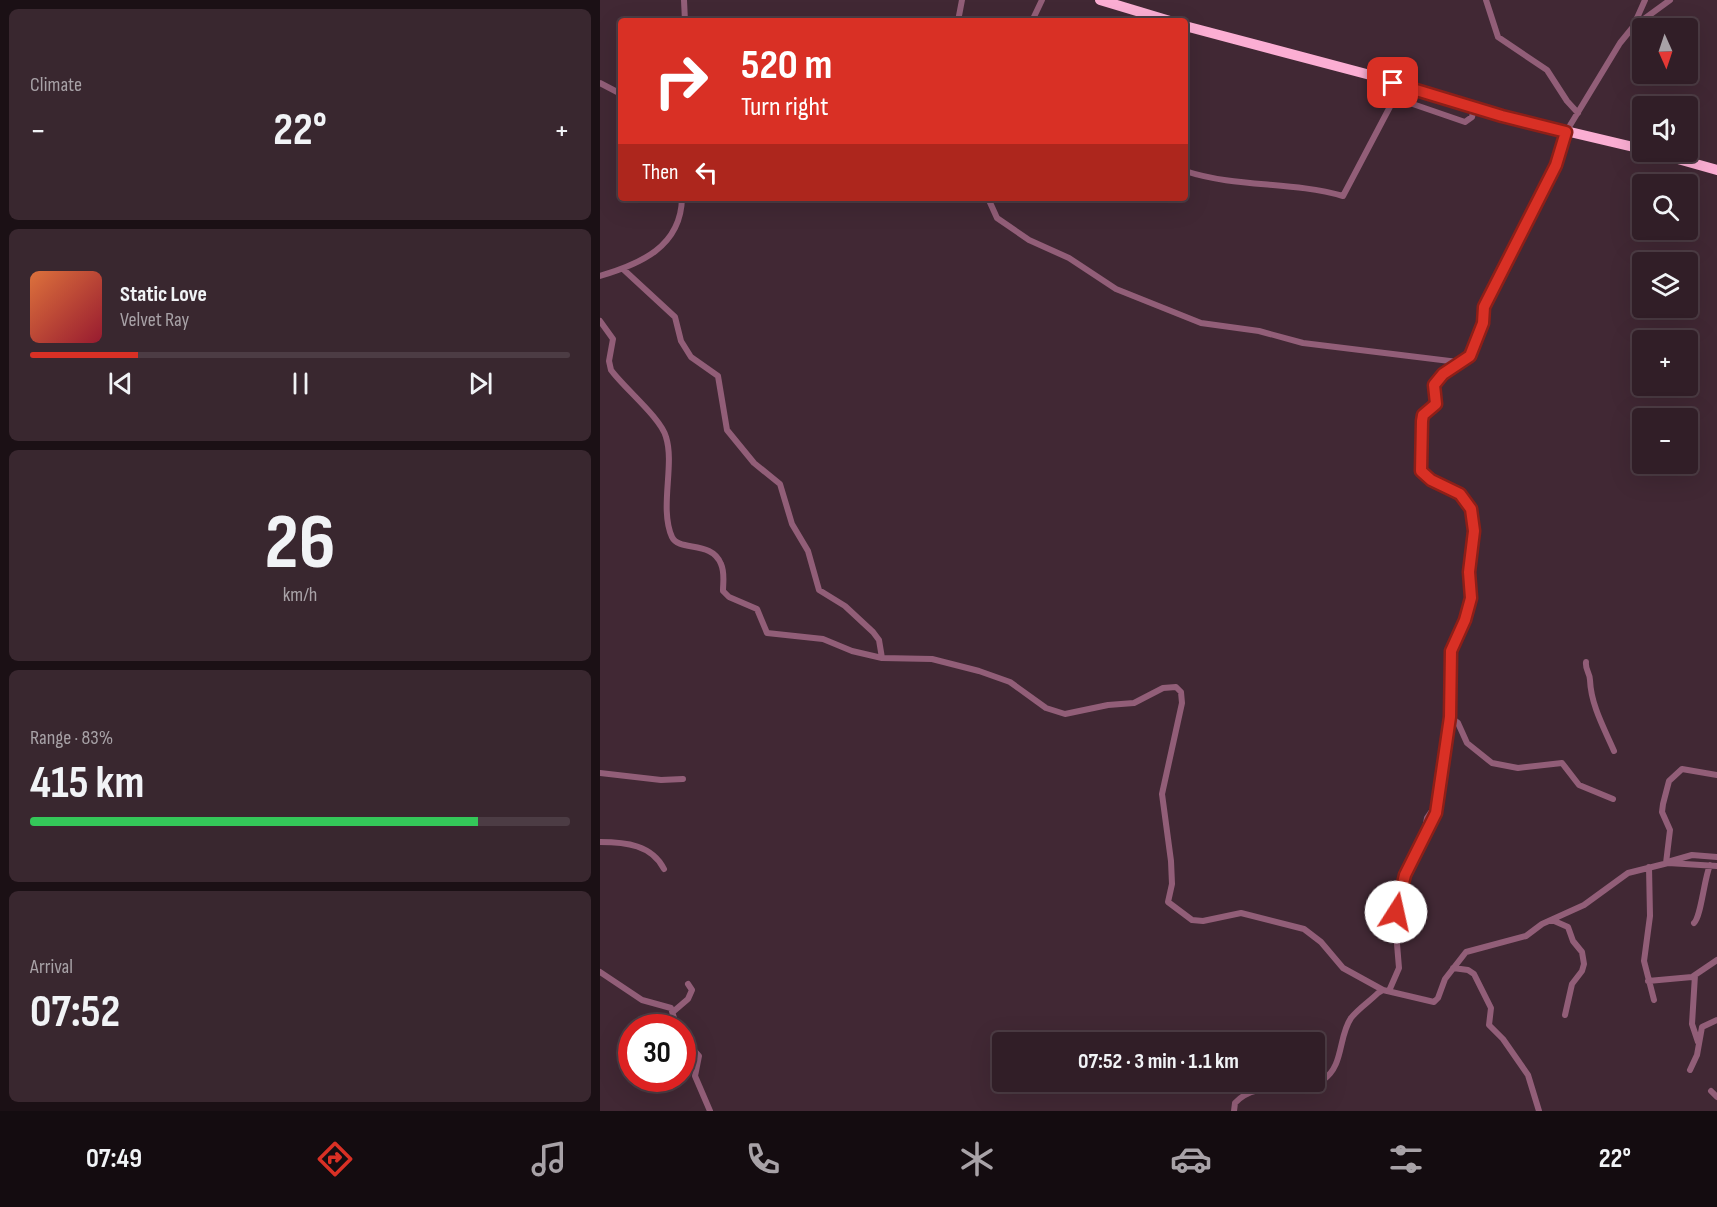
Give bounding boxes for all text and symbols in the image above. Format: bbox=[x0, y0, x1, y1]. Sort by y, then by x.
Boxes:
north arrow bbox=[1632, 18, 1698, 84]
map controls bbox=[1632, 18, 1698, 474]
text: 520 m bbox=[741, 40, 832, 91]
icon: right bbox=[642, 42, 720, 120]
pin bbox=[1367, 57, 1418, 108]
icon: arrive bbox=[1376, 66, 1409, 99]
text: Climate bbox=[30, 73, 82, 97]
text: Turn right bbox=[741, 91, 828, 123]
button: sound bbox=[1632, 96, 1698, 162]
text: 22° bbox=[273, 103, 327, 158]
text: − bbox=[30, 111, 46, 151]
text: + bbox=[554, 111, 570, 151]
icon: left bbox=[690, 156, 723, 189]
text: Then bbox=[642, 159, 678, 186]
button: search bbox=[1632, 174, 1698, 240]
button: layers bbox=[1632, 252, 1698, 318]
text: Static Love bbox=[120, 281, 207, 308]
text: Velvet Ray bbox=[120, 308, 189, 332]
button: + bbox=[1632, 330, 1698, 396]
icon: previous bbox=[104, 367, 137, 400]
icon: pause bbox=[284, 367, 317, 400]
icon: next bbox=[464, 367, 497, 400]
button: − bbox=[1632, 408, 1698, 474]
text: 26 bbox=[265, 497, 335, 590]
text: km/h bbox=[283, 583, 317, 607]
text: Range · 83% bbox=[30, 726, 113, 750]
text: 415 km bbox=[30, 756, 144, 811]
position arrow bbox=[1364, 880, 1428, 944]
text: Arrival bbox=[30, 955, 73, 979]
text: 07:52 bbox=[30, 985, 120, 1040]
speed limit sign: 30 bbox=[618, 1014, 696, 1092]
text: 07:52 · 3 min · 1.1 km bbox=[1078, 1048, 1239, 1075]
icon: directions bbox=[314, 1138, 356, 1180]
icon: music bbox=[528, 1138, 570, 1180]
icon: phone bbox=[742, 1138, 784, 1180]
icon: climate bbox=[956, 1138, 998, 1180]
icon: car bbox=[1170, 1138, 1212, 1180]
icon: filters bbox=[1385, 1138, 1427, 1180]
text: 07:49 bbox=[86, 1143, 142, 1175]
text: 22° bbox=[1599, 1143, 1631, 1175]

